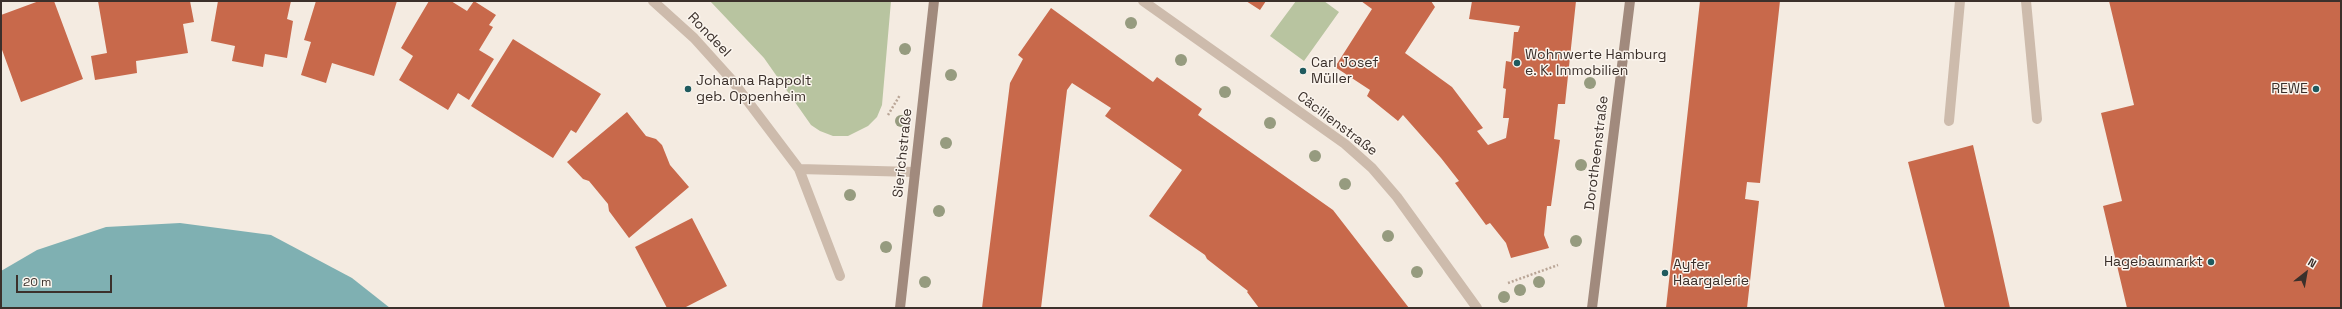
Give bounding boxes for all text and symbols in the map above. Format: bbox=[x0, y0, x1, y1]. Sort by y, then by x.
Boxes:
street label: Rondeel bbox=[684, 9, 734, 61]
place label: Wohnwerte Hamburg e. K. Immobilien bbox=[1525, 47, 1666, 80]
place label: Carl Josef Müller bbox=[1311, 55, 1379, 88]
marker: Wohnwerte Hamburg e. K. Immobilien bbox=[1512, 58, 1522, 68]
marker: Carl Josef Müller bbox=[1298, 66, 1308, 76]
place label: Johanna Rappolt geb. Oppenheim bbox=[696, 73, 811, 106]
place label: REWE bbox=[2271, 81, 2308, 97]
marker: Johanna Rappolt geb. Oppenheim bbox=[683, 84, 693, 94]
marker: REWE bbox=[2311, 84, 2321, 94]
street label: Cäcilienstraße bbox=[1294, 88, 1380, 160]
street label: Dorotheenstraße bbox=[1582, 95, 1612, 211]
street label: Sierichstraße bbox=[890, 107, 916, 199]
north arrow bbox=[2286, 253, 2326, 293]
place label: Hagebaumarkt bbox=[2104, 254, 2203, 270]
text: N bbox=[2305, 255, 2319, 271]
place label: Ayfer Haargalerie bbox=[1673, 257, 1749, 290]
marker: Hagebaumarkt bbox=[2206, 257, 2216, 267]
scale bar bbox=[18, 267, 114, 293]
marker: Ayfer Haargalerie bbox=[1660, 268, 1670, 278]
text: 20 m bbox=[23, 274, 51, 290]

